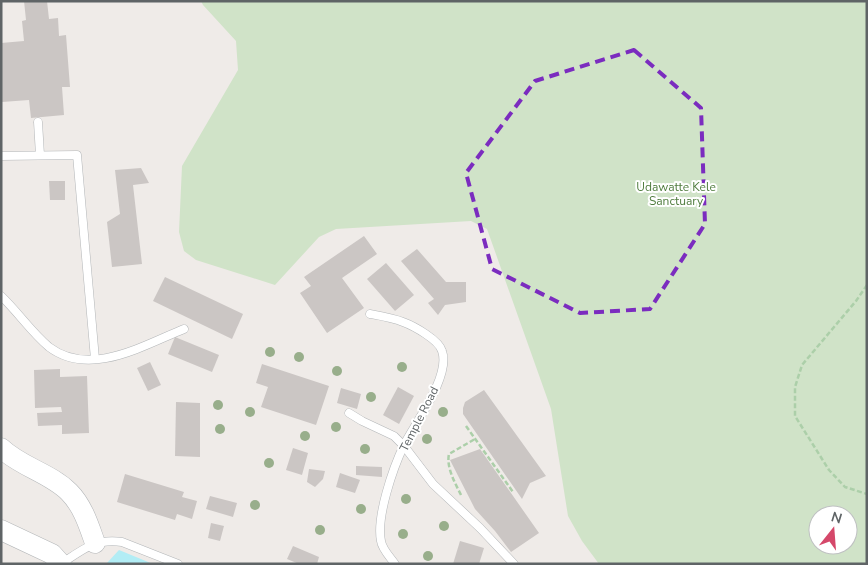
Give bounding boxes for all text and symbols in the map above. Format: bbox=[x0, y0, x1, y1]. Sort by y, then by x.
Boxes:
park label: Udawatte Kele Sanctuary bbox=[636, 179, 716, 209]
street label: Temple Road bbox=[396, 384, 442, 454]
north arrow bbox=[808, 505, 858, 555]
text: N bbox=[829, 507, 844, 529]

